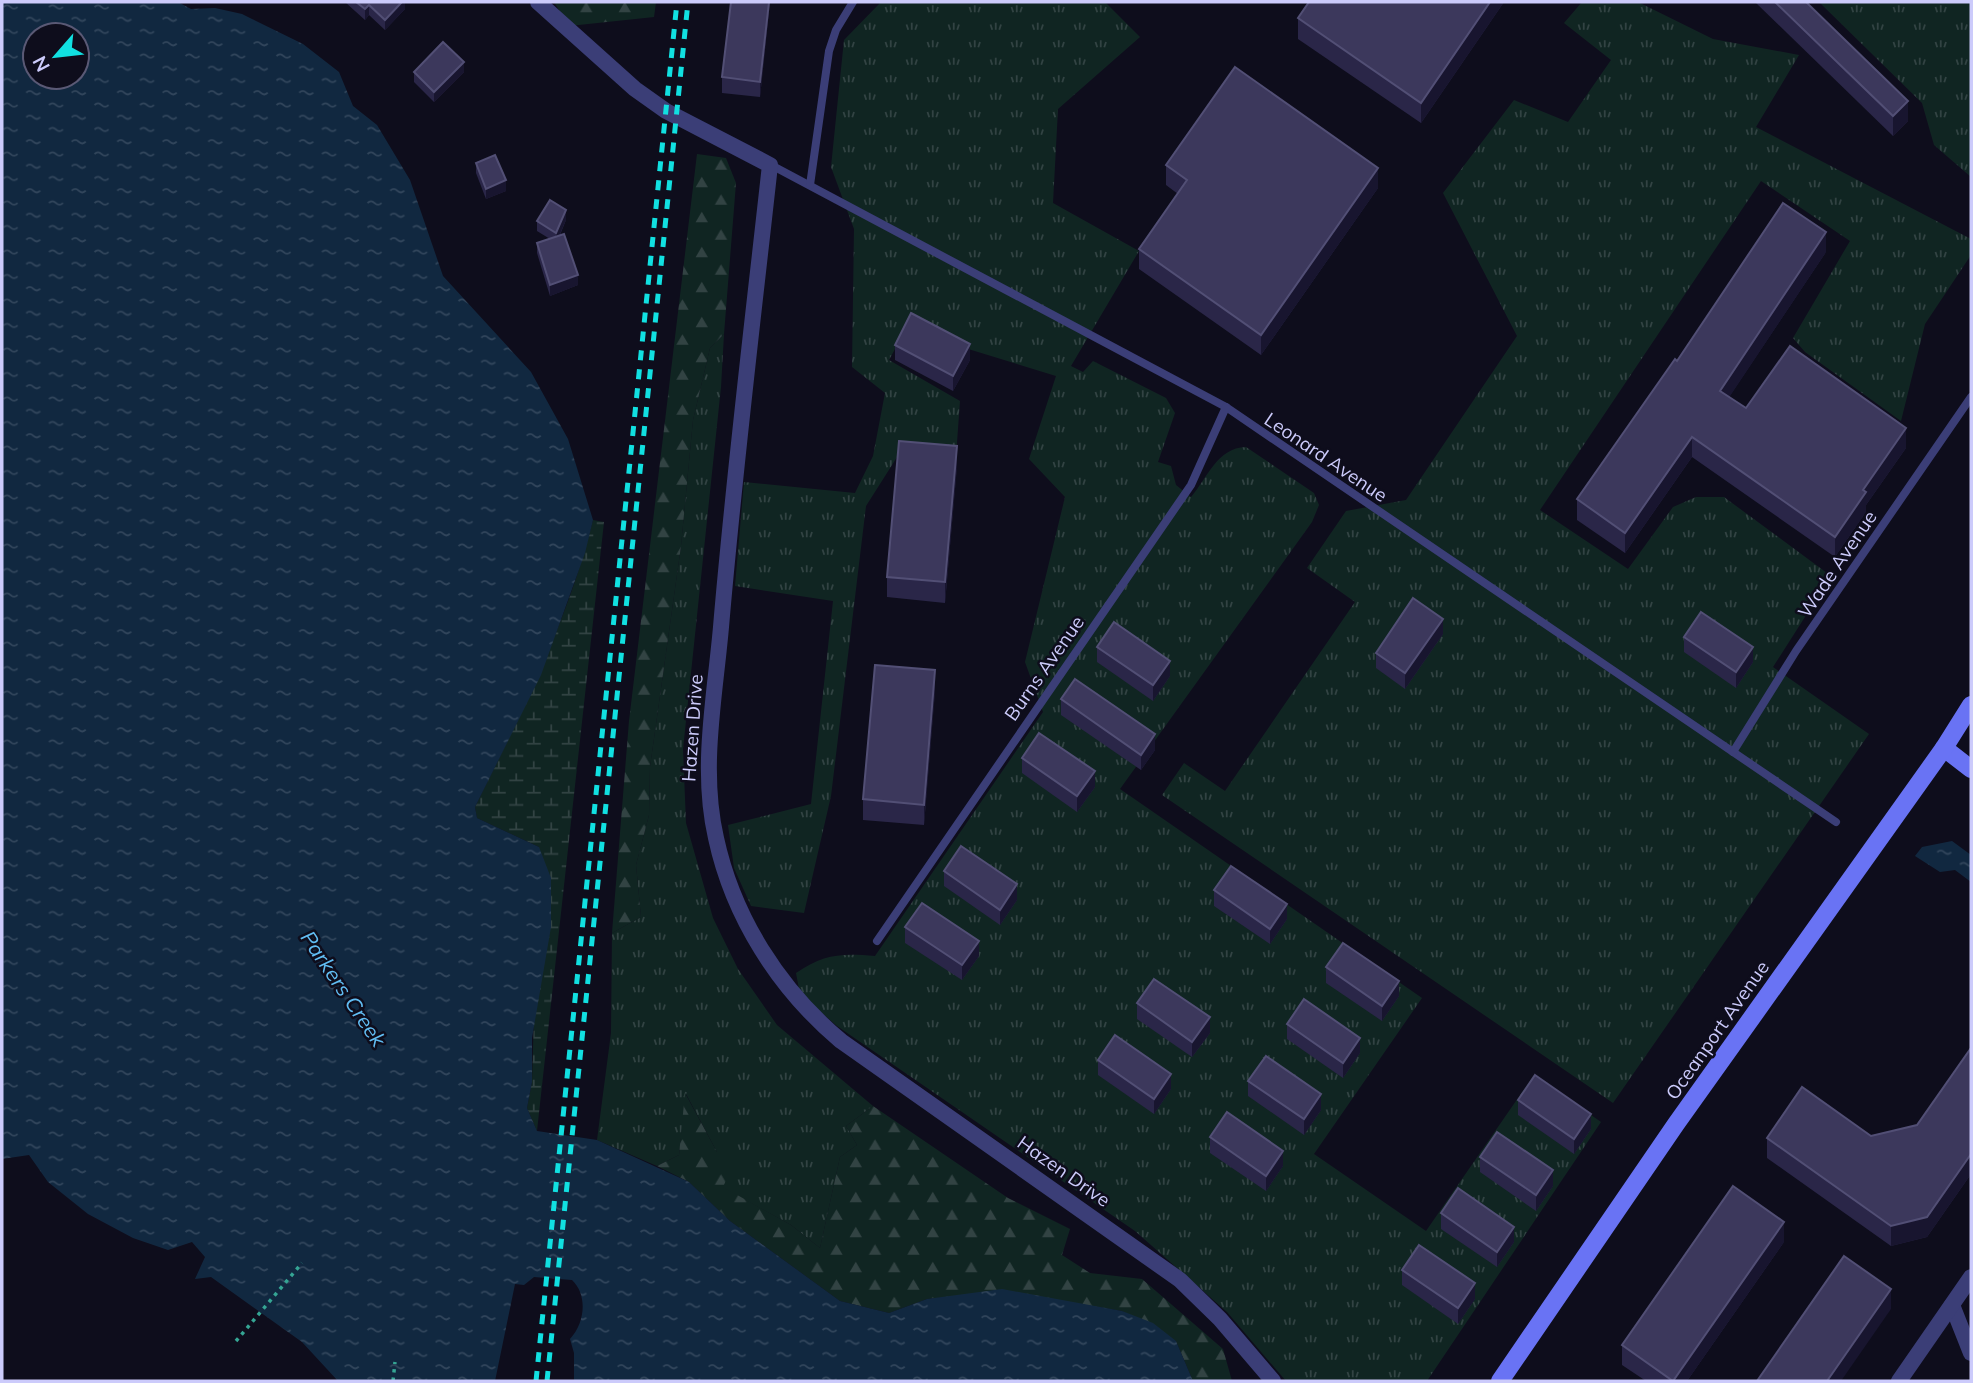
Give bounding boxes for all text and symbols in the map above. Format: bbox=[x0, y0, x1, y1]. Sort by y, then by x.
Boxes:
north arrow bbox=[21, 21, 91, 91]
text: N bbox=[27, 52, 55, 76]
street label: Leonard Avenue bbox=[1260, 407, 1392, 507]
street label: Wade Avenue bbox=[1792, 506, 1882, 622]
street label: Burns Avenue bbox=[999, 611, 1089, 725]
street label: Hazen Drive bbox=[676, 673, 708, 783]
water label: Parkers Creek bbox=[296, 926, 393, 1052]
street label: Oceanport Avenue bbox=[1660, 956, 1774, 1104]
street label: Hazen Drive bbox=[1013, 1130, 1115, 1212]

